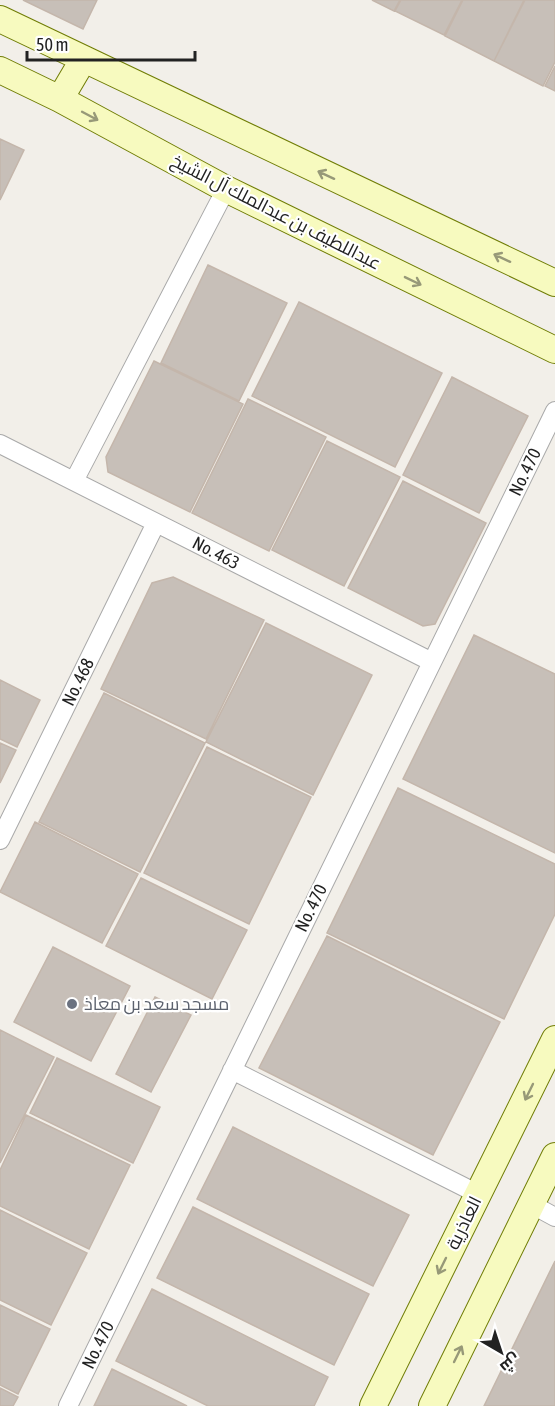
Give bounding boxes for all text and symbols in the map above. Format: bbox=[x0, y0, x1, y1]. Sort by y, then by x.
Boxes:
scale bar bbox=[27, 24, 195, 62]
text: 50 m bbox=[36, 34, 68, 55]
one-way arrow bbox=[80, 111, 98, 122]
street label: عبداللطيف بن عبدالملك آل الشيخ bbox=[167, 149, 385, 275]
one-way arrow bbox=[317, 168, 335, 180]
one-way arrow bbox=[494, 252, 512, 264]
one-way arrow bbox=[403, 275, 421, 287]
street label: No. 470 bbox=[504, 445, 545, 499]
street label: No. 463 bbox=[189, 532, 243, 573]
street label: No. 468 bbox=[57, 655, 98, 709]
street label: No. 470 bbox=[290, 881, 331, 935]
place label: مسجد سعد بن معاذ bbox=[84, 993, 229, 1015]
marker: مسجد سعد بن معاذ bbox=[65, 997, 79, 1011]
one-way arrow bbox=[523, 1082, 534, 1100]
street label: العاذرية bbox=[442, 1193, 486, 1253]
one-way arrow bbox=[436, 1257, 448, 1275]
street label: No. 470 bbox=[77, 1318, 118, 1372]
north arrow bbox=[471, 1322, 531, 1382]
one-way arrow bbox=[452, 1345, 464, 1363]
text: ش bbox=[496, 1349, 524, 1377]

